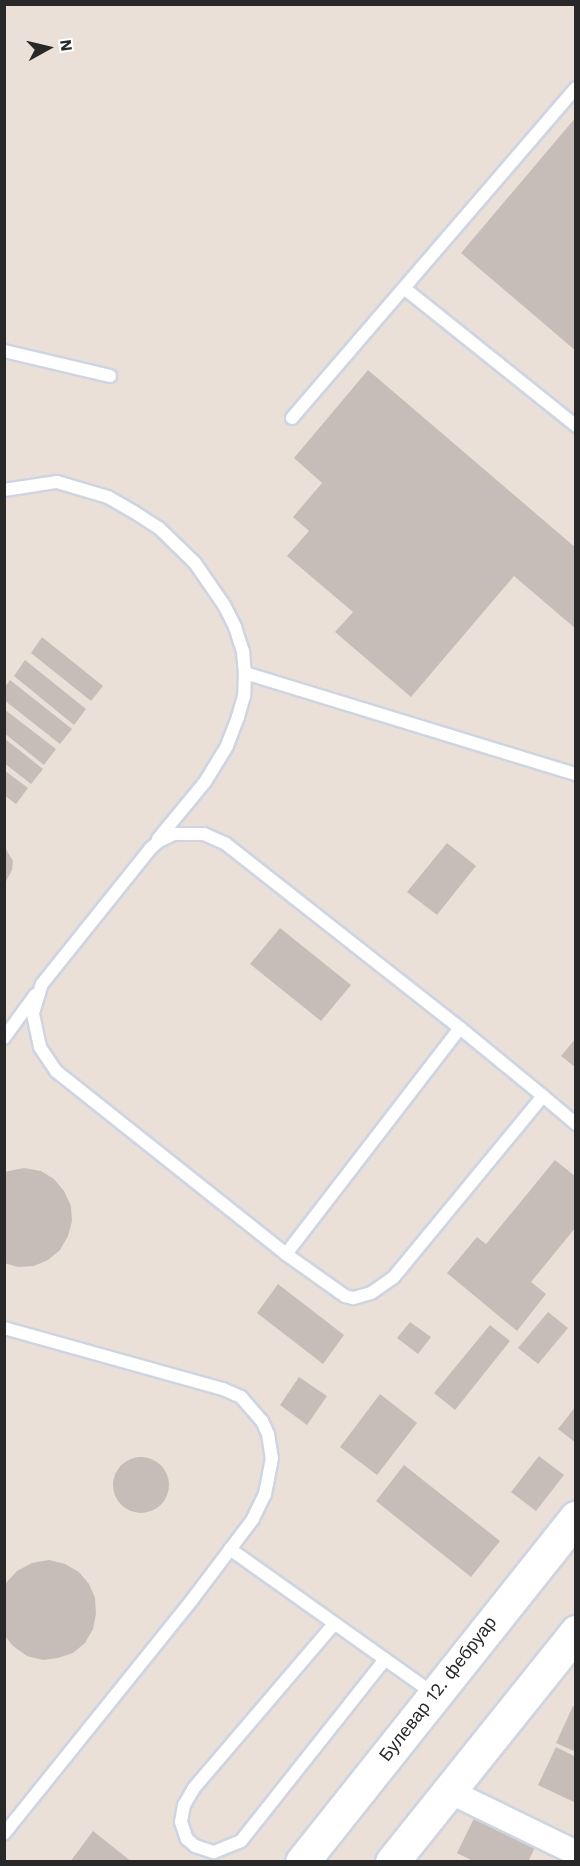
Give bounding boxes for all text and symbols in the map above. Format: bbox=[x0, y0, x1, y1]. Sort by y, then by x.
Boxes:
north arrow bbox=[18, 18, 78, 78]
text: N bbox=[56, 38, 77, 53]
street label: Булевар 12. фебруар bbox=[375, 1612, 501, 1766]

